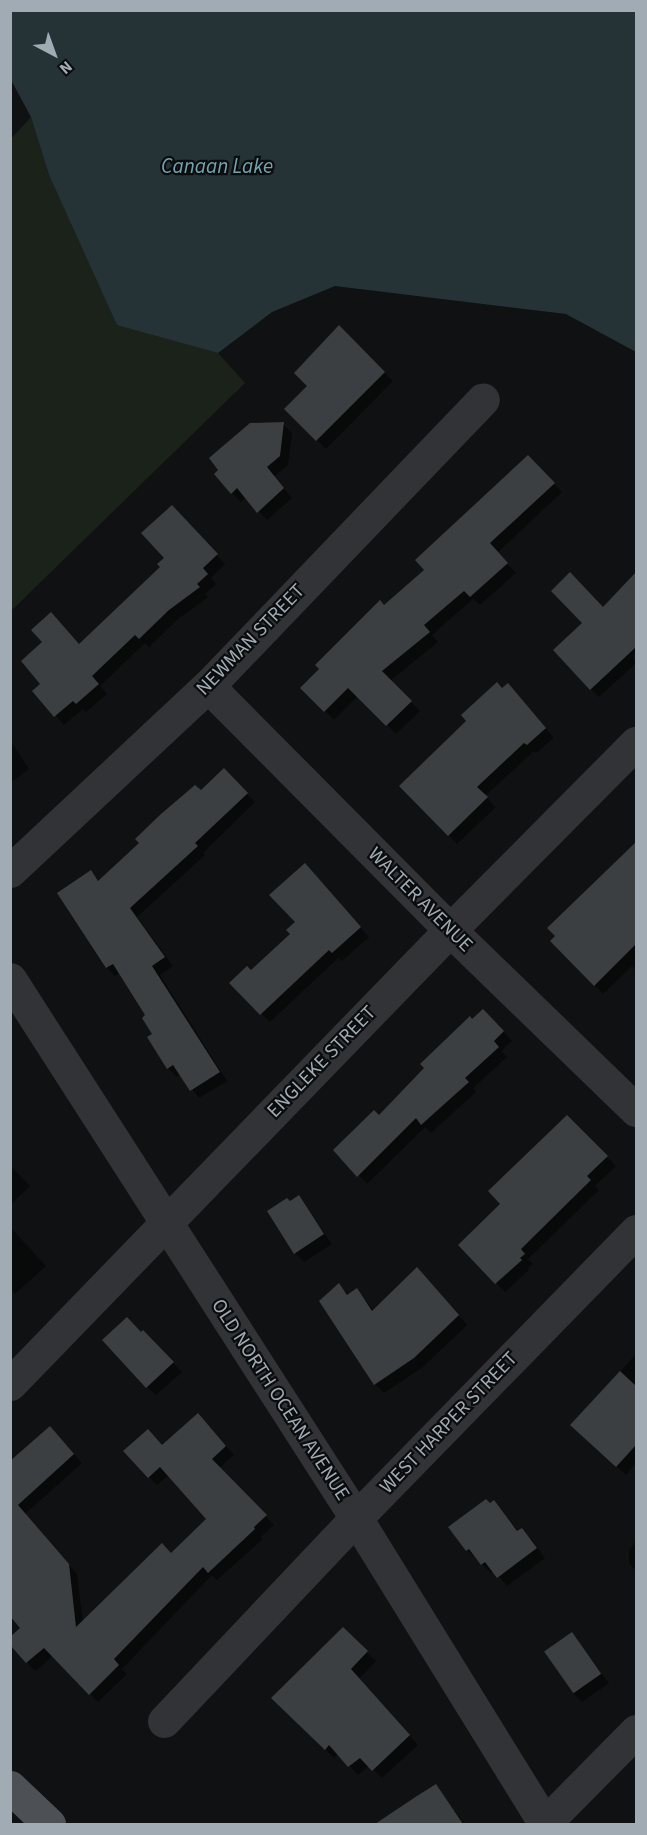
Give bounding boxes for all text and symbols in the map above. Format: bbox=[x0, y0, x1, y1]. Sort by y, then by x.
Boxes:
north arrow bbox=[24, 24, 84, 84]
text: N bbox=[55, 56, 77, 79]
water label: Canaan Lake bbox=[161, 153, 273, 179]
street label: NEWMAN STREET bbox=[192, 579, 310, 701]
street label: WALTER AVENUE bbox=[363, 843, 477, 957]
street label: ENGLEKE STREET bbox=[263, 1001, 381, 1123]
street label: OLD NORTH OCEAN AVENUE bbox=[206, 1295, 354, 1505]
street label: WEST HARPER STREET bbox=[375, 1347, 523, 1499]

